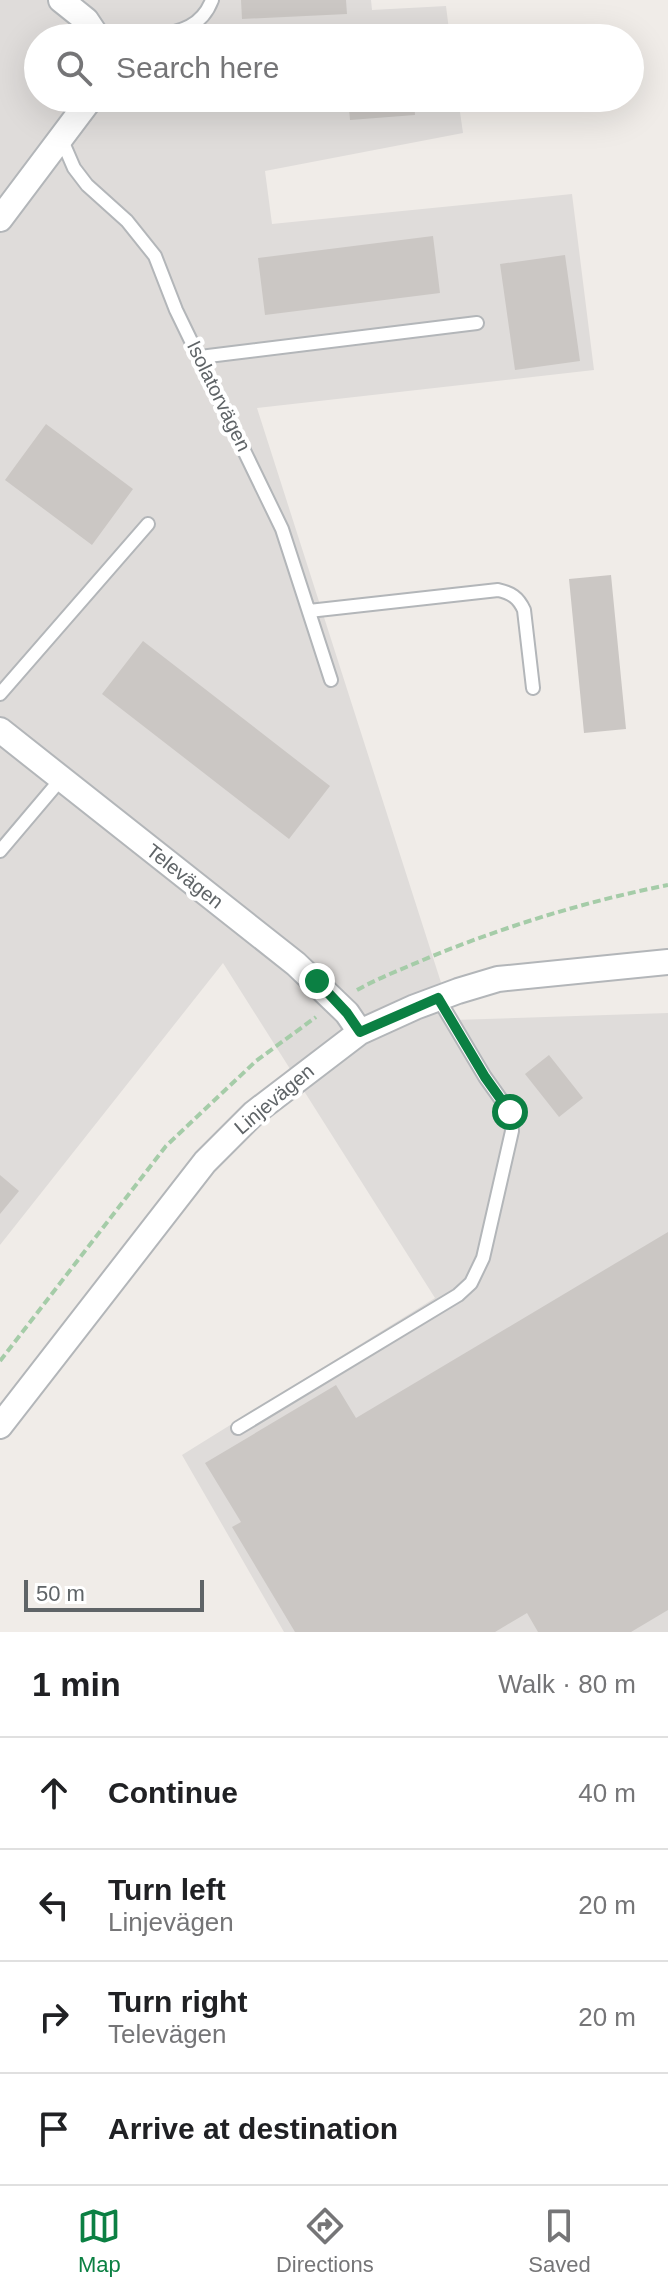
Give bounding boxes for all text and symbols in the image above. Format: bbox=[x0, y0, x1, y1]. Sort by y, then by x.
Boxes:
search box bbox=[24, 24, 644, 112]
icon: search bbox=[52, 46, 96, 90]
text: Search here bbox=[116, 51, 279, 84]
street label: Isolatorvägen bbox=[183, 337, 255, 455]
street label: Televägen bbox=[142, 839, 228, 913]
route end bbox=[299, 963, 335, 999]
street label: Linjevägen bbox=[230, 1059, 318, 1139]
route start bbox=[492, 1094, 528, 1130]
scale bar bbox=[24, 1576, 204, 1612]
text: 50 m bbox=[36, 1581, 85, 1606]
text: 1 min bbox=[32, 1665, 121, 1703]
text: Walk · 80 m bbox=[498, 1669, 636, 1699]
icon: ahead bbox=[32, 1771, 76, 1815]
text: Continue bbox=[108, 1776, 238, 1809]
text: 40 m bbox=[578, 1778, 636, 1808]
text: Turn left bbox=[108, 1873, 226, 1906]
icon: left bbox=[32, 1883, 76, 1927]
text: 20 m bbox=[578, 1890, 636, 1920]
text: Linjevägen bbox=[108, 1907, 234, 1937]
text: Turn right bbox=[108, 1985, 247, 2018]
icon: right bbox=[32, 1995, 76, 2039]
text: 20 m bbox=[578, 2002, 636, 2032]
text: Televägen bbox=[108, 2019, 227, 2049]
icon: arrive bbox=[32, 2107, 76, 2151]
text: Arrive at destination bbox=[108, 2112, 398, 2145]
tab: Map bbox=[77, 2204, 121, 2278]
tab: Directions bbox=[276, 2204, 374, 2278]
tab: Saved bbox=[528, 2204, 591, 2278]

